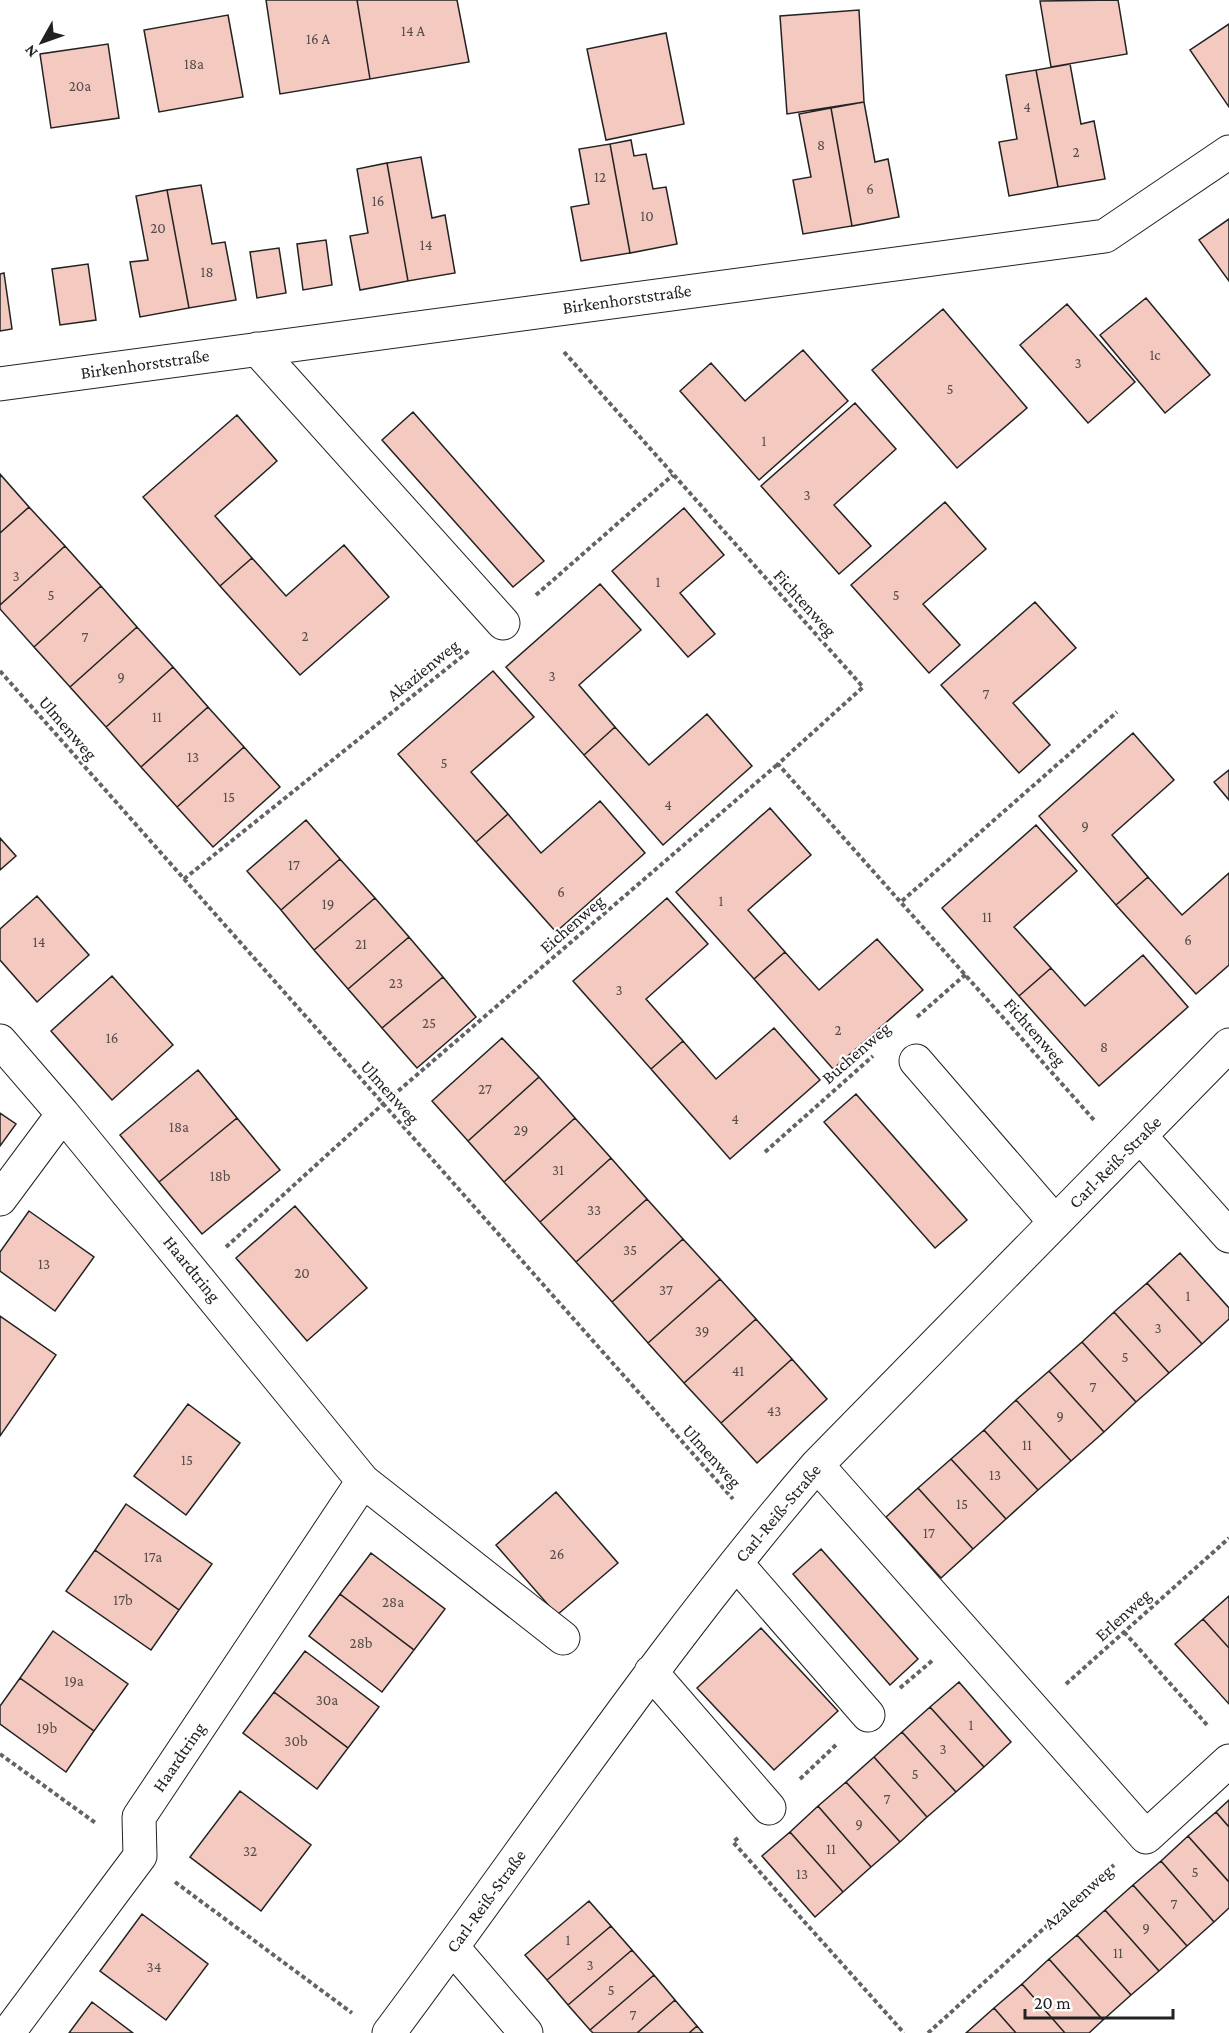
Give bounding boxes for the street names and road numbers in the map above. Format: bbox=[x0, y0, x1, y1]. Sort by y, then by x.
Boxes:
street label: Birkenhorststraße bbox=[561, 280, 693, 318]
street label: Birkenhorststraße bbox=[79, 345, 211, 383]
street label: Fichtenweg bbox=[770, 565, 841, 641]
street label: Akazienweg bbox=[383, 635, 463, 705]
street label: Ulmenweg bbox=[35, 692, 101, 764]
street label: Eichenweg bbox=[536, 890, 609, 957]
street label: Fichtenweg bbox=[1000, 994, 1070, 1070]
street label: Buchenweg bbox=[818, 1018, 894, 1088]
street label: Ulmenweg bbox=[356, 1056, 424, 1128]
street label: Carl-Reiß-Straße bbox=[1065, 1112, 1165, 1212]
street label: Haardtring bbox=[159, 1232, 225, 1306]
street label: Ulmenweg bbox=[678, 1420, 746, 1492]
street label: Carl-Reiß-Straße bbox=[731, 1460, 825, 1566]
street label: Erlenweg bbox=[1091, 1585, 1155, 1645]
street label: Haardtring bbox=[149, 1718, 210, 1796]
street label: Carl-Reiß-Straße bbox=[442, 1846, 530, 1956]
street label: Azaleenweg bbox=[1039, 1861, 1117, 1933]

